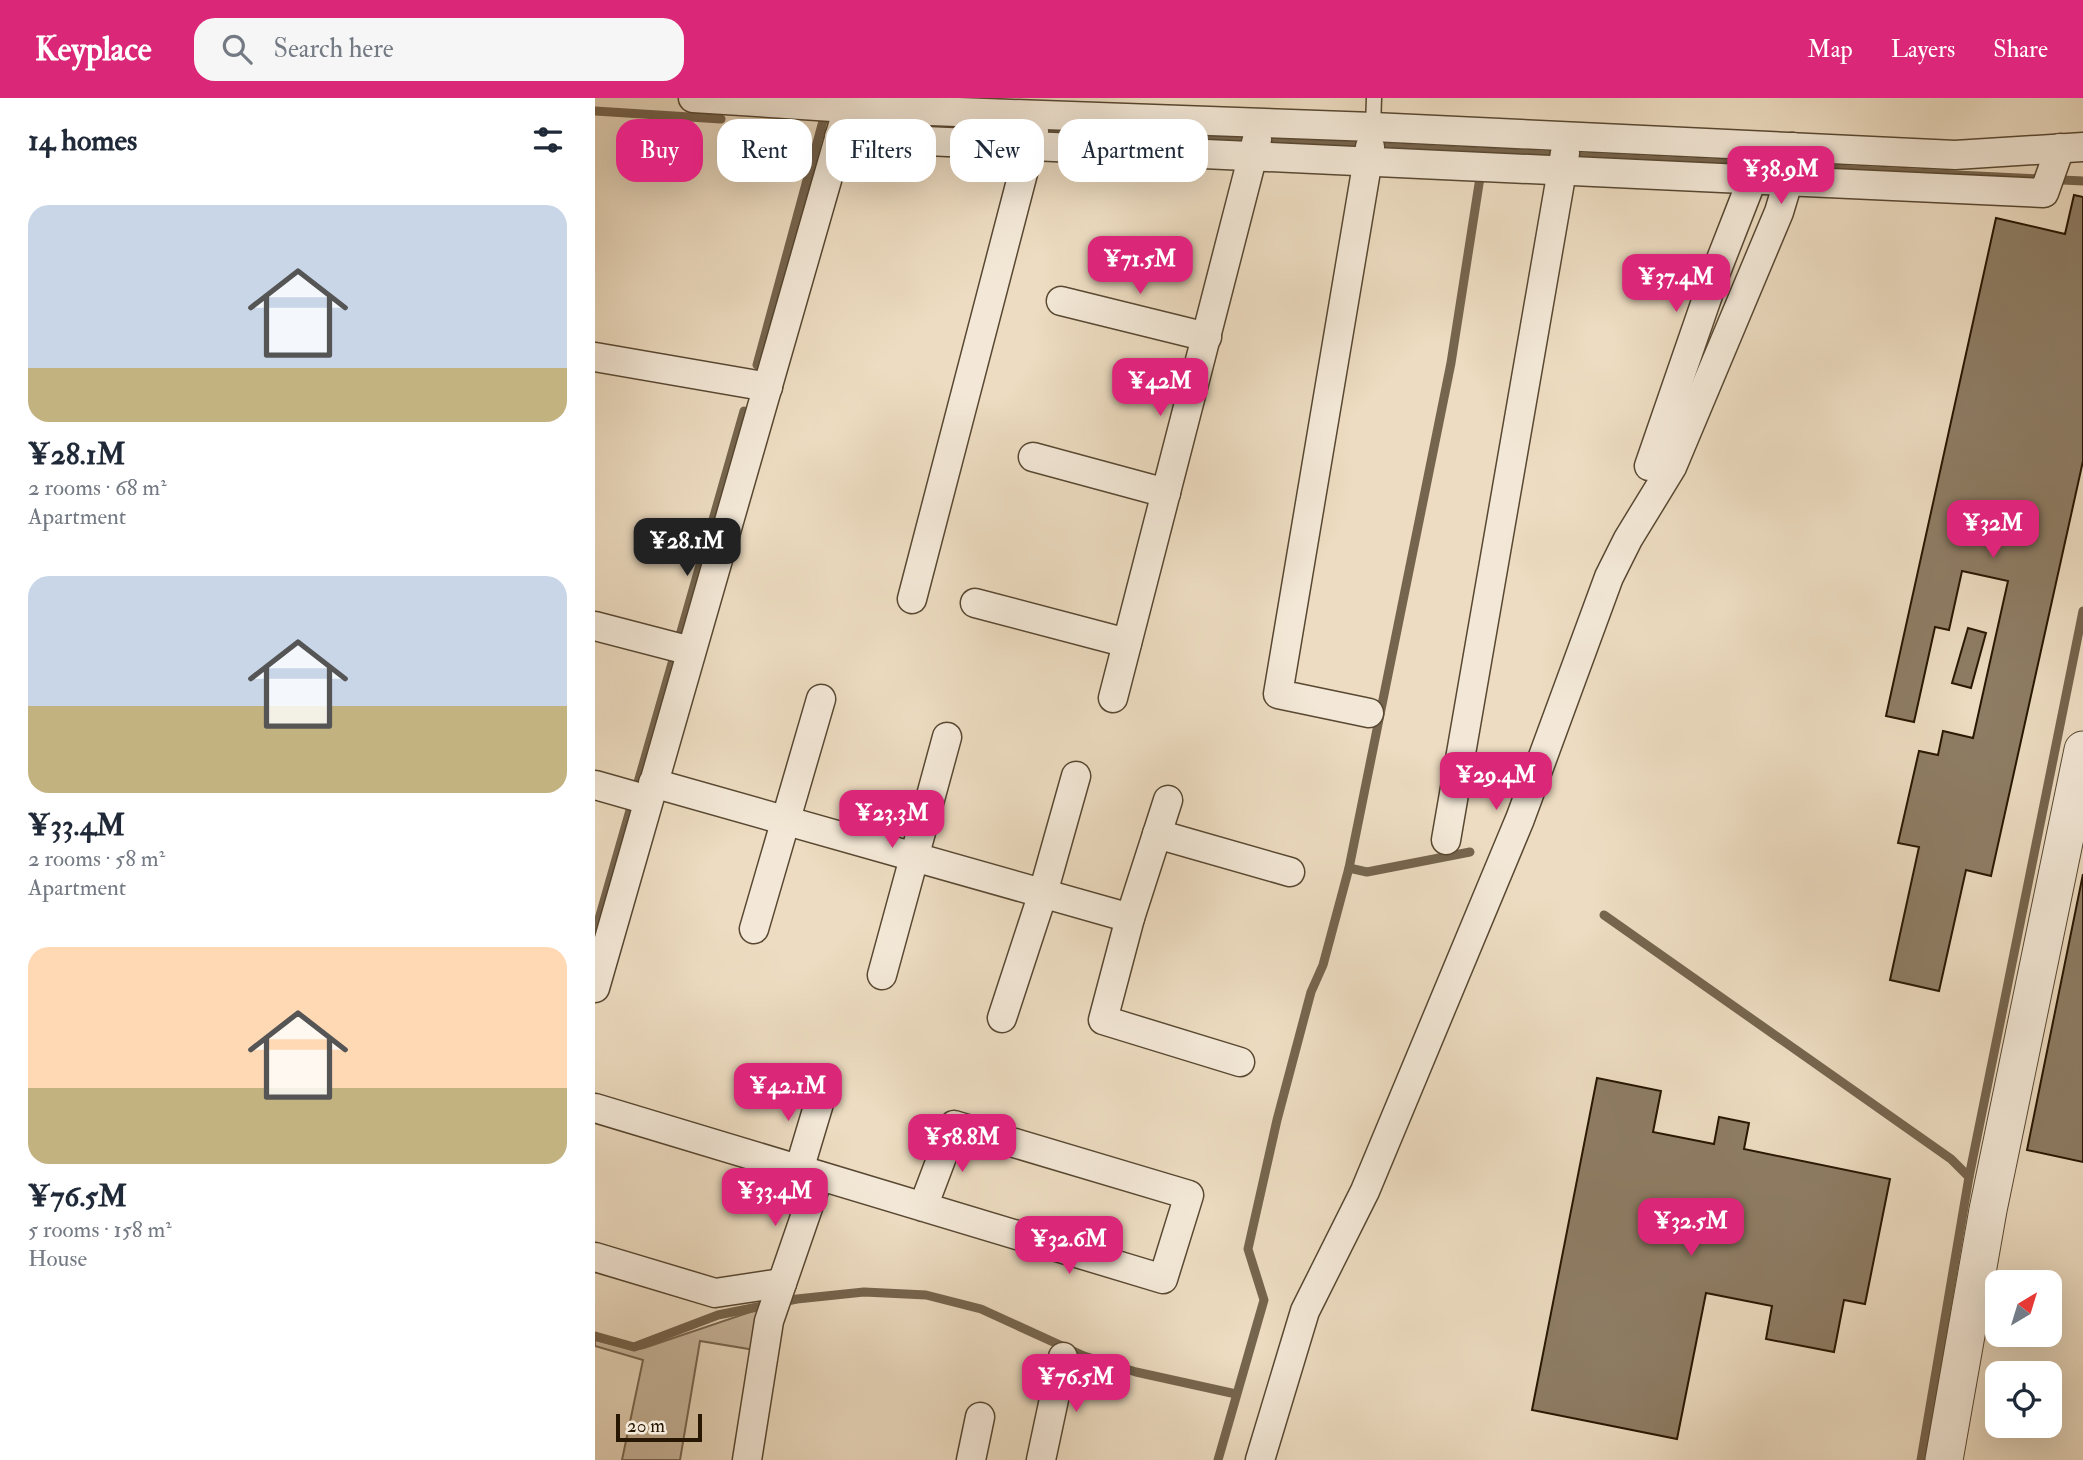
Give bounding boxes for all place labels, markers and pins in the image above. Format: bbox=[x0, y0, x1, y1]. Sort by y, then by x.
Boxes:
pin: ¥38.9M bbox=[1724, 146, 1838, 206]
pin: ¥71.5M bbox=[1083, 236, 1197, 296]
pin: ¥37.4M bbox=[1619, 254, 1733, 314]
pin: ¥42M bbox=[1119, 358, 1201, 418]
pin: ¥32M bbox=[1952, 500, 2034, 560]
pin: ¥28.1M bbox=[630, 518, 744, 578]
pin: ¥29.4M bbox=[1439, 752, 1553, 812]
pin: ¥23.3M bbox=[835, 790, 949, 850]
pin: ¥42.1M bbox=[731, 1063, 845, 1123]
pin: ¥58.8M bbox=[905, 1114, 1019, 1174]
pin: ¥33.4M bbox=[718, 1168, 832, 1228]
pin: ¥32.5M bbox=[1634, 1198, 1748, 1258]
pin: ¥32.6M bbox=[1012, 1216, 1126, 1276]
pin: ¥76.5M bbox=[1019, 1354, 1133, 1414]

